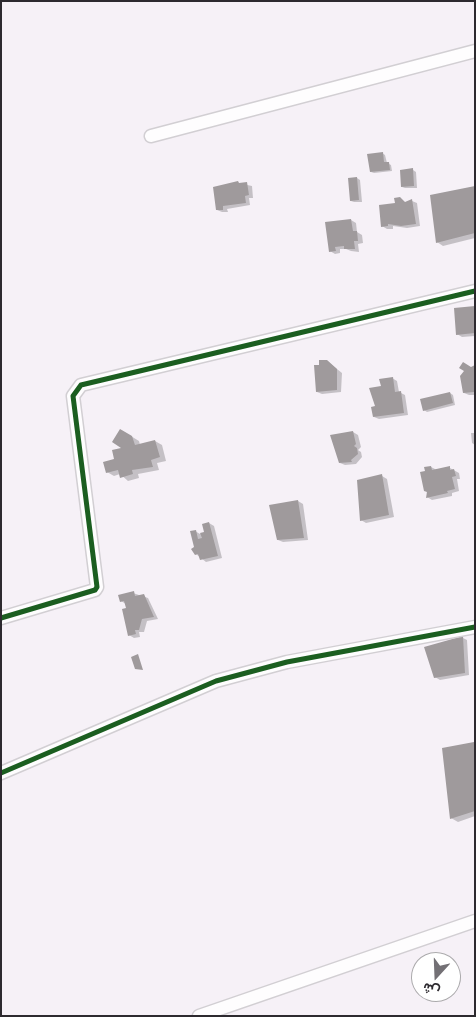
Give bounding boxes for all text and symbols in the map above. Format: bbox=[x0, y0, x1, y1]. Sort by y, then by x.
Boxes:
north arrow bbox=[411, 952, 461, 1002]
text: ش bbox=[421, 980, 442, 1001]

